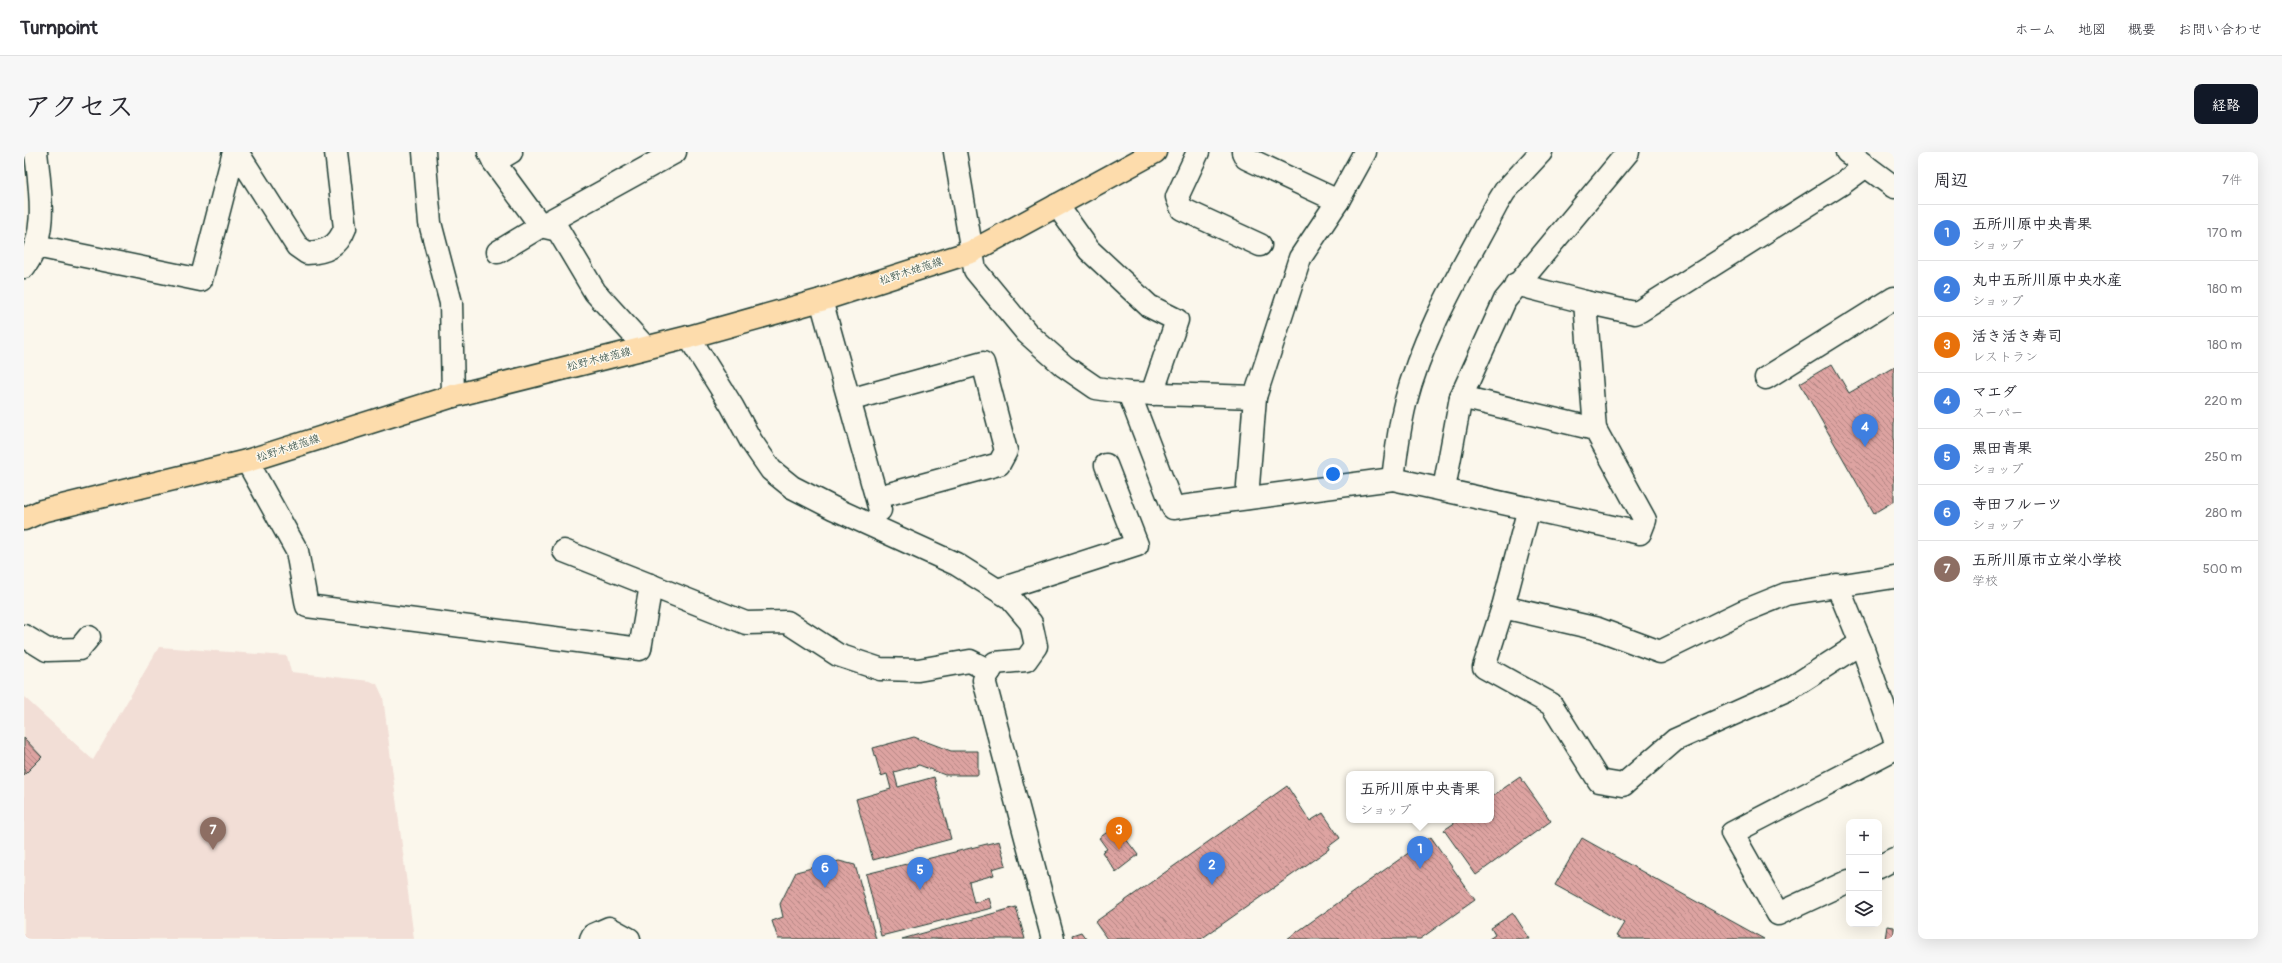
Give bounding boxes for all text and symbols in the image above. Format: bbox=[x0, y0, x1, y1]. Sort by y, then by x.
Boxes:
text: Turnpoint bbox=[20, 16, 98, 40]
text: ホーム bbox=[2015, 21, 2056, 38]
text: 地図 bbox=[2078, 21, 2106, 38]
text: 概要 bbox=[2128, 21, 2156, 38]
text: お問い合わせ bbox=[2178, 21, 2262, 38]
button: 経路 bbox=[2194, 84, 2258, 124]
text: アクセス bbox=[24, 90, 134, 125]
text: 周辺 bbox=[1934, 170, 1968, 191]
text: 7件 bbox=[2222, 172, 2242, 188]
text: 五所川原中央青果 bbox=[1972, 215, 2092, 234]
text: 1 bbox=[1944, 225, 1950, 241]
text: 170 m bbox=[2207, 225, 2242, 241]
text: ショップ bbox=[1972, 237, 2023, 253]
street label: 松野木姥萢線 bbox=[878, 255, 944, 287]
text: 丸中五所川原中央水産 bbox=[1972, 271, 2122, 290]
text: 2 bbox=[1943, 281, 1951, 297]
text: 180 m bbox=[2207, 281, 2242, 297]
text: ショップ bbox=[1972, 293, 2023, 309]
text: 活き活き寿司 bbox=[1972, 327, 2062, 346]
text: 3 bbox=[1943, 337, 1951, 353]
text: 180 m bbox=[2207, 337, 2242, 353]
street label: 松野木姥萢線 bbox=[565, 345, 633, 373]
text: レストラン bbox=[1972, 349, 2038, 365]
text: マエダ bbox=[1972, 383, 2017, 402]
text: 4 bbox=[1943, 393, 1951, 409]
text: 220 m bbox=[2204, 393, 2242, 409]
text: スーパー bbox=[1972, 405, 2023, 421]
pin: 4 bbox=[1852, 414, 1878, 447]
street label: 松野木姥萢線 bbox=[255, 432, 321, 464]
text: 黒田青果 bbox=[1972, 439, 2032, 458]
text: 5 bbox=[1943, 449, 1951, 465]
text: 250 m bbox=[2204, 449, 2242, 465]
text: ショップ bbox=[1972, 461, 2023, 477]
your location bbox=[1323, 464, 1343, 484]
text: 寺田フルーツ bbox=[1972, 495, 2062, 514]
text: 6 bbox=[1943, 505, 1951, 521]
text: 280 m bbox=[2205, 505, 2242, 521]
text: ショップ bbox=[1972, 517, 2023, 533]
text: 五所川原市立栄小学校 bbox=[1972, 551, 2122, 570]
text: 7 bbox=[1944, 561, 1950, 577]
text: 500 m bbox=[2203, 561, 2242, 577]
text: 学校 bbox=[1972, 573, 1998, 589]
popup bbox=[1346, 771, 1494, 823]
text: 五所川原中央青果 bbox=[1360, 780, 1480, 799]
text: ショップ bbox=[1360, 802, 1411, 818]
pin: 7 bbox=[200, 817, 226, 850]
pin: 3 bbox=[1106, 817, 1132, 850]
map controls bbox=[1846, 819, 1882, 927]
button: + bbox=[1846, 819, 1882, 855]
pin: 1 bbox=[1407, 836, 1433, 869]
pin: 2 bbox=[1199, 852, 1225, 885]
pin: 6 bbox=[812, 855, 838, 888]
button: − bbox=[1846, 855, 1882, 891]
pin: 5 bbox=[907, 857, 933, 890]
button: layers bbox=[1846, 891, 1882, 927]

